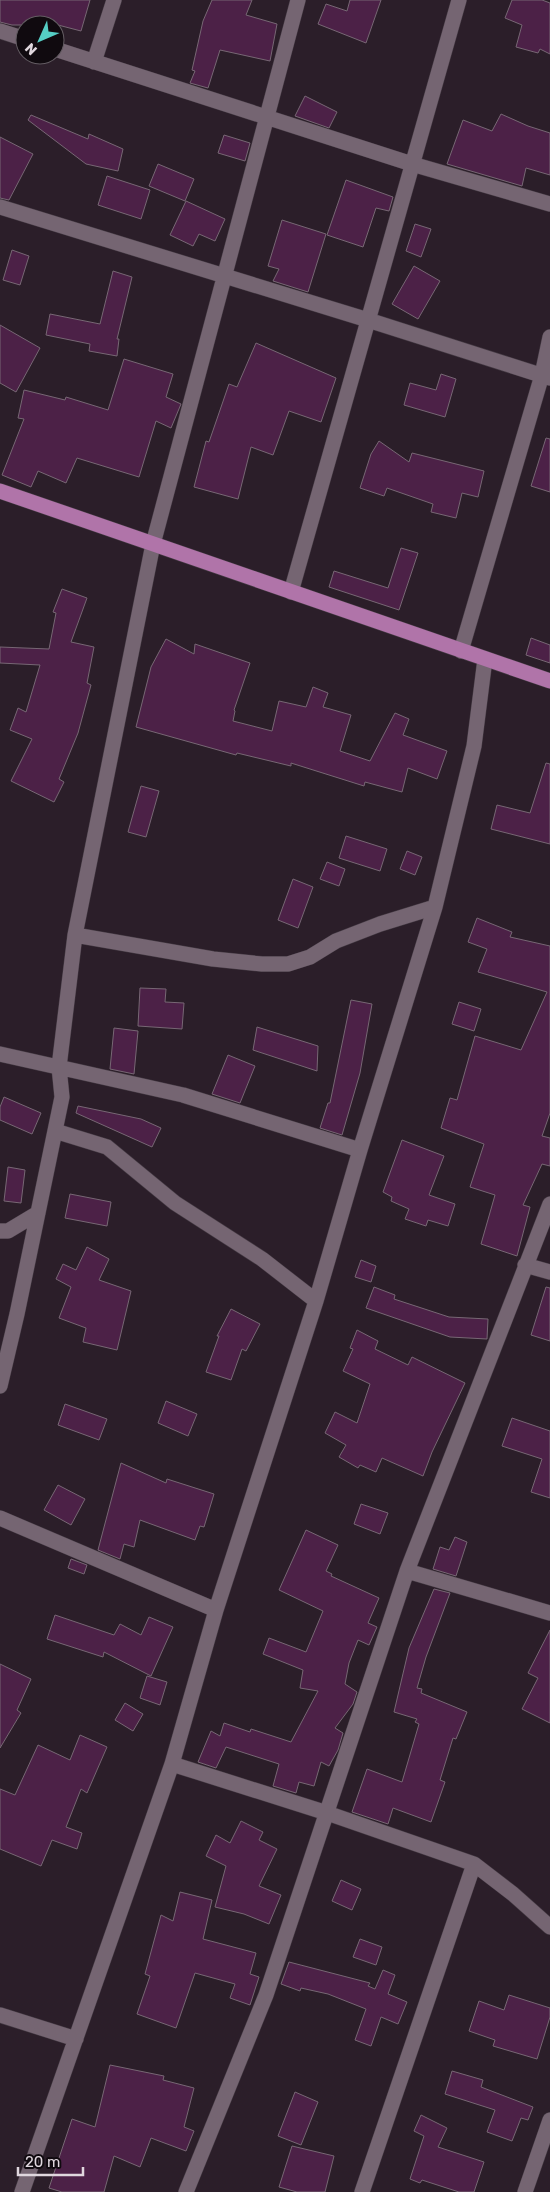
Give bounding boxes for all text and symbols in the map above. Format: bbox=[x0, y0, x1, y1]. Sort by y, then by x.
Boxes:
north arrow bbox=[15, 15, 65, 65]
text: N bbox=[22, 39, 41, 58]
scale bar bbox=[18, 2144, 82, 2176]
text: 20 m bbox=[25, 2153, 60, 2171]

